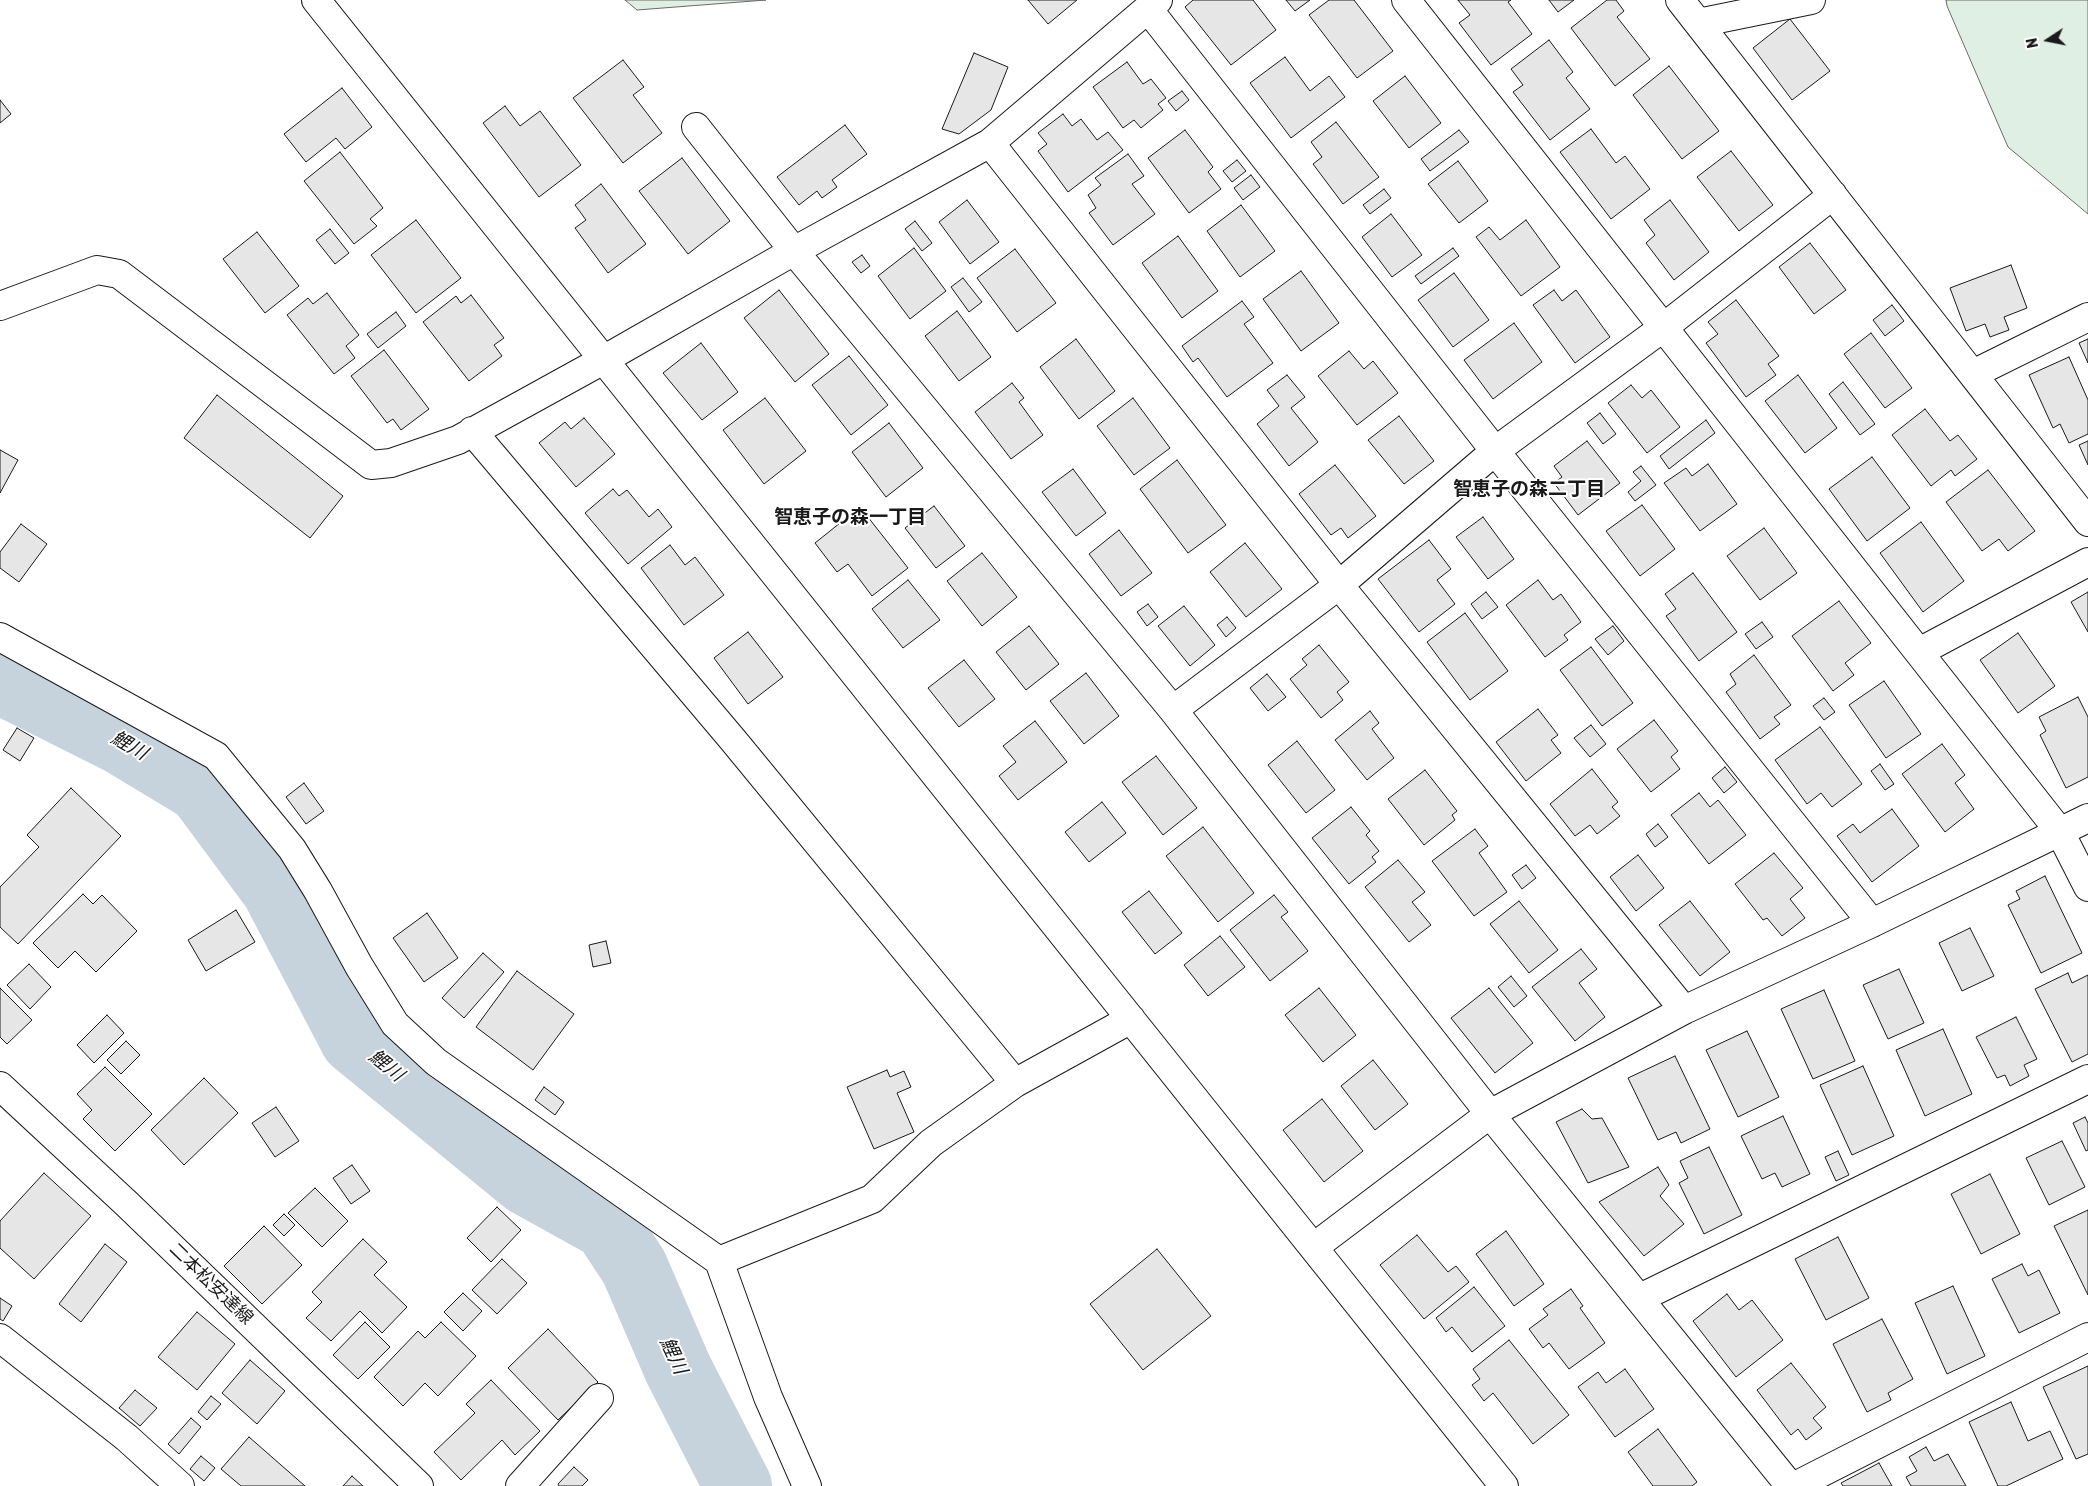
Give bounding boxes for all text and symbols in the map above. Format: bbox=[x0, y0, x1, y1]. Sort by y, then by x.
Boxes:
north arrow bbox=[2023, 15, 2073, 65]
text: N bbox=[2023, 36, 2042, 50]
district label: 智恵子の森二丁目 bbox=[1453, 479, 1605, 501]
district label: 智恵子の森一丁目 bbox=[774, 507, 926, 529]
water label: 鯉川 bbox=[107, 727, 151, 765]
water label: 鯉川 bbox=[364, 1045, 408, 1087]
street label: 二本松安達線 bbox=[165, 1239, 257, 1329]
water label: 鯉川 bbox=[655, 1334, 691, 1378]

